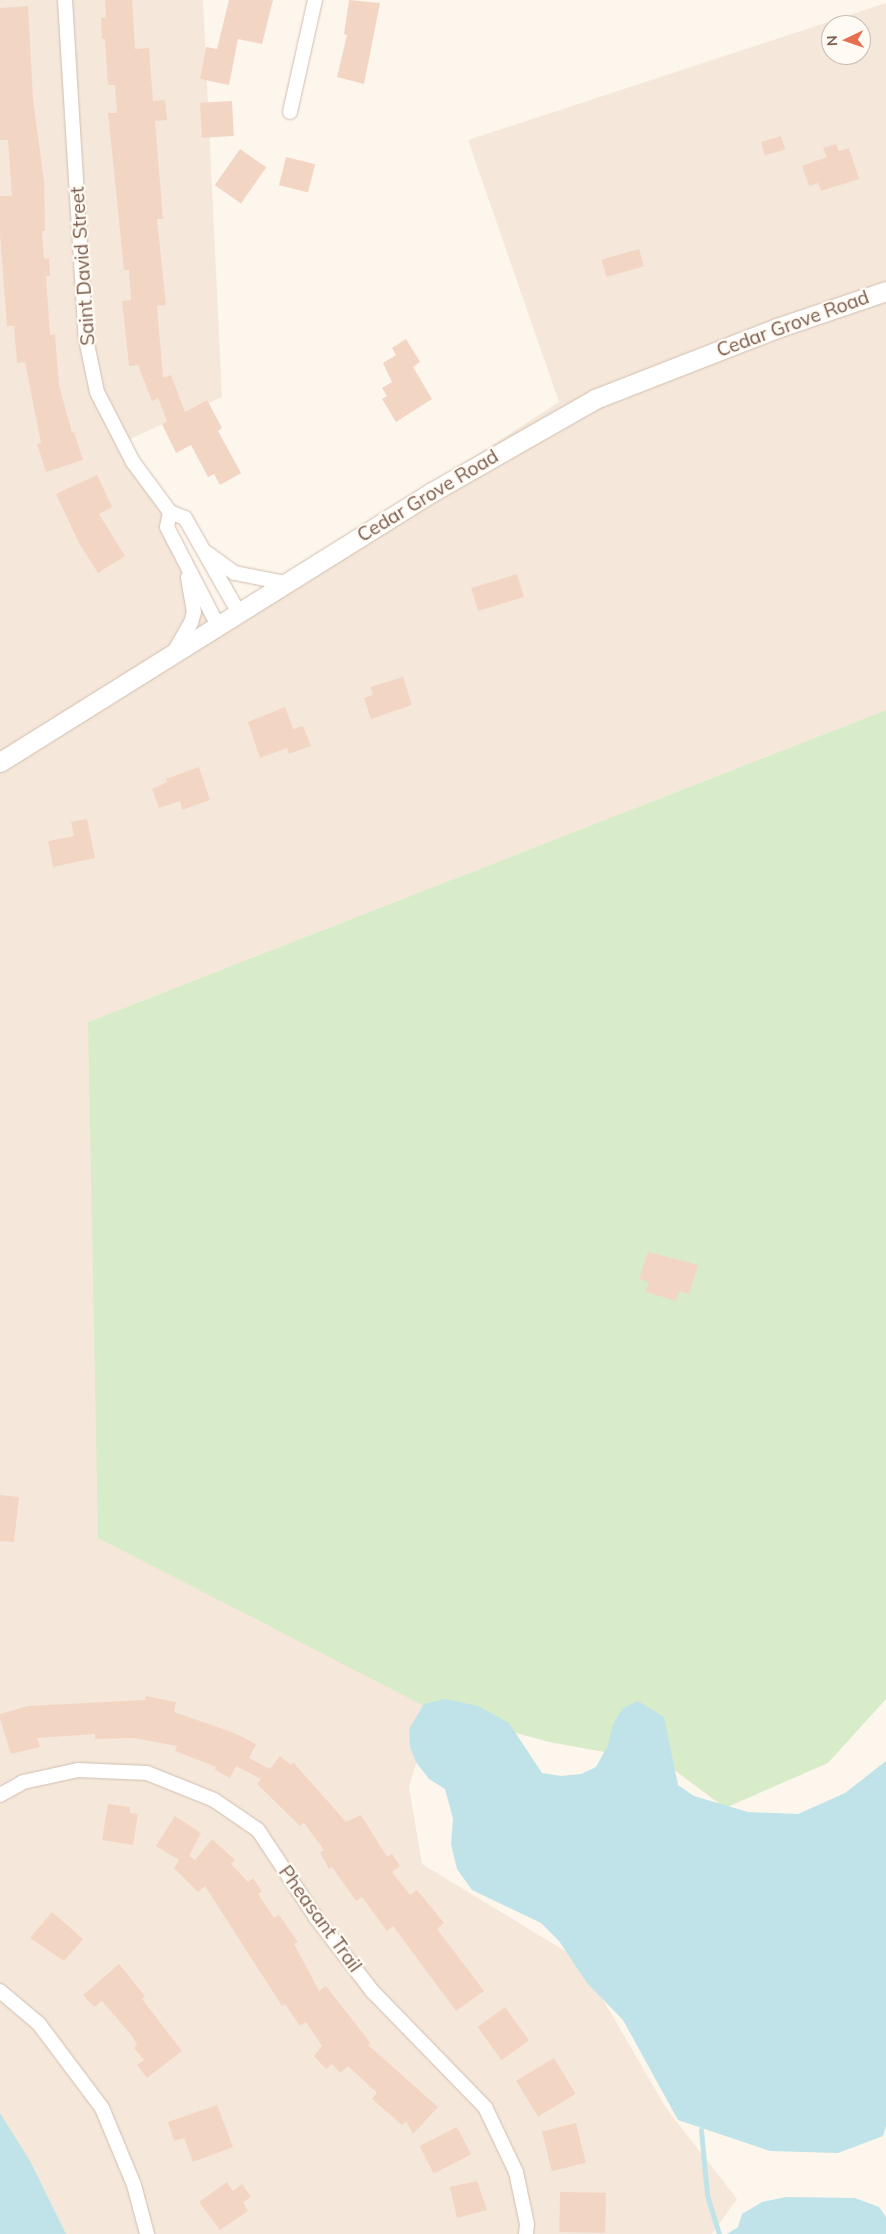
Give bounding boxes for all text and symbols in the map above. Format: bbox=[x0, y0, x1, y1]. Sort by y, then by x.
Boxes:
north arrow bbox=[821, 15, 871, 65]
text: N bbox=[823, 35, 841, 46]
street label: Saint David Street bbox=[66, 186, 100, 346]
street label: Cedar Grove Road bbox=[714, 286, 872, 362]
street label: Cedar Grove Road bbox=[353, 445, 503, 547]
street label: Pheasant Trail bbox=[274, 1861, 366, 1977]

